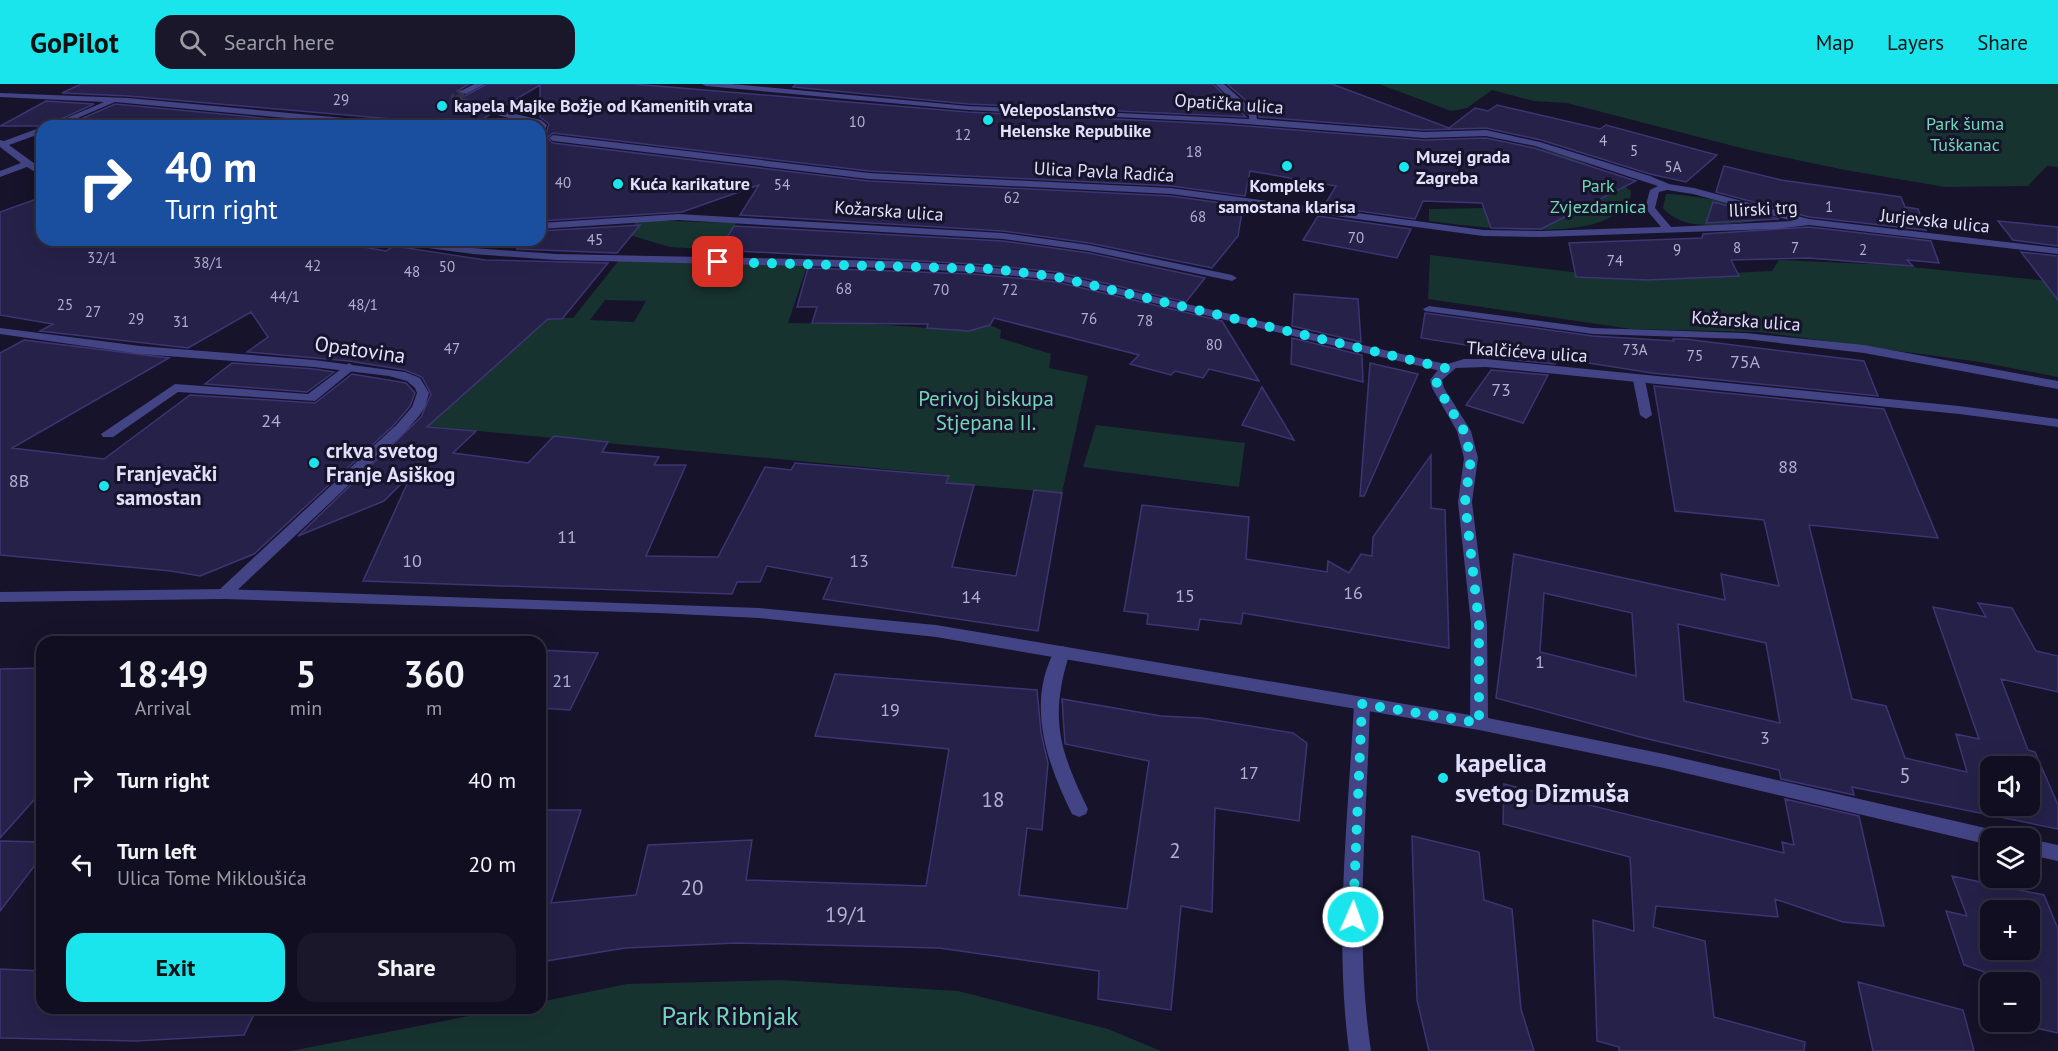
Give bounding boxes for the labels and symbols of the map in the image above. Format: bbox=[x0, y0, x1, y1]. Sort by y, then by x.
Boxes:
street label: Opatička ulica bbox=[1174, 88, 1284, 119]
house number: 29 bbox=[333, 90, 349, 109]
place label: kapela Majke Božje od Kamenitih vrata bbox=[454, 94, 753, 117]
place label: Veleposlanstvo Helenske Republike bbox=[999, 98, 1151, 142]
marker: kapela Majke Božje od Kamenitih vrata bbox=[435, 99, 449, 113]
house number: 10 bbox=[849, 112, 865, 131]
park label: Park šuma Tuškanac bbox=[1926, 112, 2004, 156]
marker: Veleposlanstvo Helenske Republike bbox=[981, 113, 995, 127]
house number: 12 bbox=[955, 125, 971, 144]
house number: 4 bbox=[1599, 131, 1607, 150]
house number: 5 bbox=[1630, 141, 1638, 160]
house number: 18 bbox=[1186, 142, 1202, 161]
place label: Muzej grada Zagreba bbox=[1416, 145, 1510, 189]
street label: Ulica Pavla Radića bbox=[1033, 156, 1175, 187]
house number: 5A bbox=[1665, 157, 1682, 176]
marker: Kompleks samostana klarisa bbox=[1280, 159, 1294, 173]
marker: Muzej grada Zagreba bbox=[1397, 160, 1411, 174]
place label: Kuća karikature bbox=[630, 172, 750, 195]
house number: 40 bbox=[555, 173, 571, 192]
place label: Kompleks samostana klarisa bbox=[1218, 174, 1356, 218]
park label: Park Zvjezdarnica bbox=[1550, 174, 1646, 218]
house number: 54 bbox=[774, 175, 790, 194]
marker: Kuća karikature bbox=[611, 177, 625, 191]
house number: 62 bbox=[1004, 188, 1020, 207]
street label: Kožarska ulica bbox=[834, 195, 944, 226]
street label: Ilirski trg bbox=[1728, 195, 1798, 222]
house number: 1 bbox=[1825, 197, 1833, 216]
street label: Jurjevska ulica bbox=[1878, 203, 1991, 238]
house number: 68 bbox=[1190, 207, 1206, 226]
house number: 70 bbox=[1348, 228, 1364, 247]
house number: 45 bbox=[587, 230, 603, 249]
pin bbox=[692, 236, 743, 287]
house number: 8 bbox=[1733, 238, 1741, 257]
house number: 7 bbox=[1791, 238, 1799, 257]
house number: 9 bbox=[1673, 240, 1681, 259]
house number: 2 bbox=[1859, 240, 1867, 259]
house number: 32/1 bbox=[87, 248, 117, 267]
house number: 74 bbox=[1607, 251, 1623, 270]
house number: 38/1 bbox=[193, 253, 223, 272]
house number: 42 bbox=[305, 256, 321, 275]
house number: 50 bbox=[439, 257, 455, 276]
house number: 48 bbox=[404, 262, 420, 281]
house number: 68 bbox=[836, 279, 852, 298]
house number: 70 bbox=[933, 280, 949, 299]
house number: 72 bbox=[1002, 280, 1018, 299]
house number: 44/1 bbox=[270, 287, 300, 306]
house number: 25 bbox=[57, 295, 73, 314]
house number: 48/1 bbox=[348, 295, 378, 314]
house number: 27 bbox=[85, 302, 101, 321]
street label: Kožarska ulica bbox=[1691, 305, 1801, 336]
house number: 29 bbox=[128, 309, 144, 328]
house number: 76 bbox=[1081, 309, 1097, 328]
house number: 78 bbox=[1137, 311, 1153, 330]
house number: 31 bbox=[173, 312, 189, 331]
street label: Opatovina bbox=[313, 330, 407, 369]
house number: 80 bbox=[1206, 335, 1222, 354]
street label: Tkalčićeva ulica bbox=[1466, 336, 1588, 367]
house number: 47 bbox=[444, 339, 460, 358]
house number: 73A bbox=[1622, 340, 1648, 359]
house number: 75 bbox=[1687, 346, 1703, 365]
house number: 75A bbox=[1730, 350, 1761, 373]
house number: 73 bbox=[1491, 378, 1511, 401]
park label: Perivoj biskupa Stjepana II. bbox=[918, 385, 1054, 436]
house number: 24 bbox=[261, 409, 281, 432]
place label: crkva svetog Franje Asiškog bbox=[326, 437, 455, 488]
house number: 88 bbox=[1778, 455, 1798, 478]
marker: crkva svetog Franje Asiškog bbox=[307, 456, 321, 470]
place label: Franjevački samostan bbox=[116, 460, 217, 511]
house number: 8B bbox=[9, 469, 29, 492]
marker: Franjevački samostan bbox=[97, 479, 111, 493]
house number: 11 bbox=[557, 525, 577, 548]
house number: 10 bbox=[402, 549, 422, 572]
house number: 13 bbox=[849, 549, 869, 572]
house number: 16 bbox=[1343, 581, 1363, 604]
house number: 15 bbox=[1175, 584, 1195, 607]
house number: 14 bbox=[961, 585, 981, 608]
house number: 1 bbox=[1535, 650, 1545, 673]
house number: 21 bbox=[552, 669, 572, 692]
house number: 19 bbox=[880, 698, 900, 721]
house number: 3 bbox=[1760, 726, 1770, 749]
place label: kapelica svetog Dizmuša bbox=[1455, 746, 1629, 809]
house number: 17 bbox=[1239, 761, 1259, 784]
house number: 5 bbox=[1899, 762, 1911, 789]
marker: kapelica svetog Dizmuša bbox=[1436, 771, 1450, 785]
house number: 18 bbox=[982, 786, 1004, 813]
house number: 2 bbox=[1169, 837, 1181, 864]
house number: 20 bbox=[681, 874, 703, 901]
position arrow bbox=[1321, 885, 1385, 949]
house number: 19/1 bbox=[825, 901, 867, 928]
park label: Park Ribnjak bbox=[662, 999, 799, 1032]

